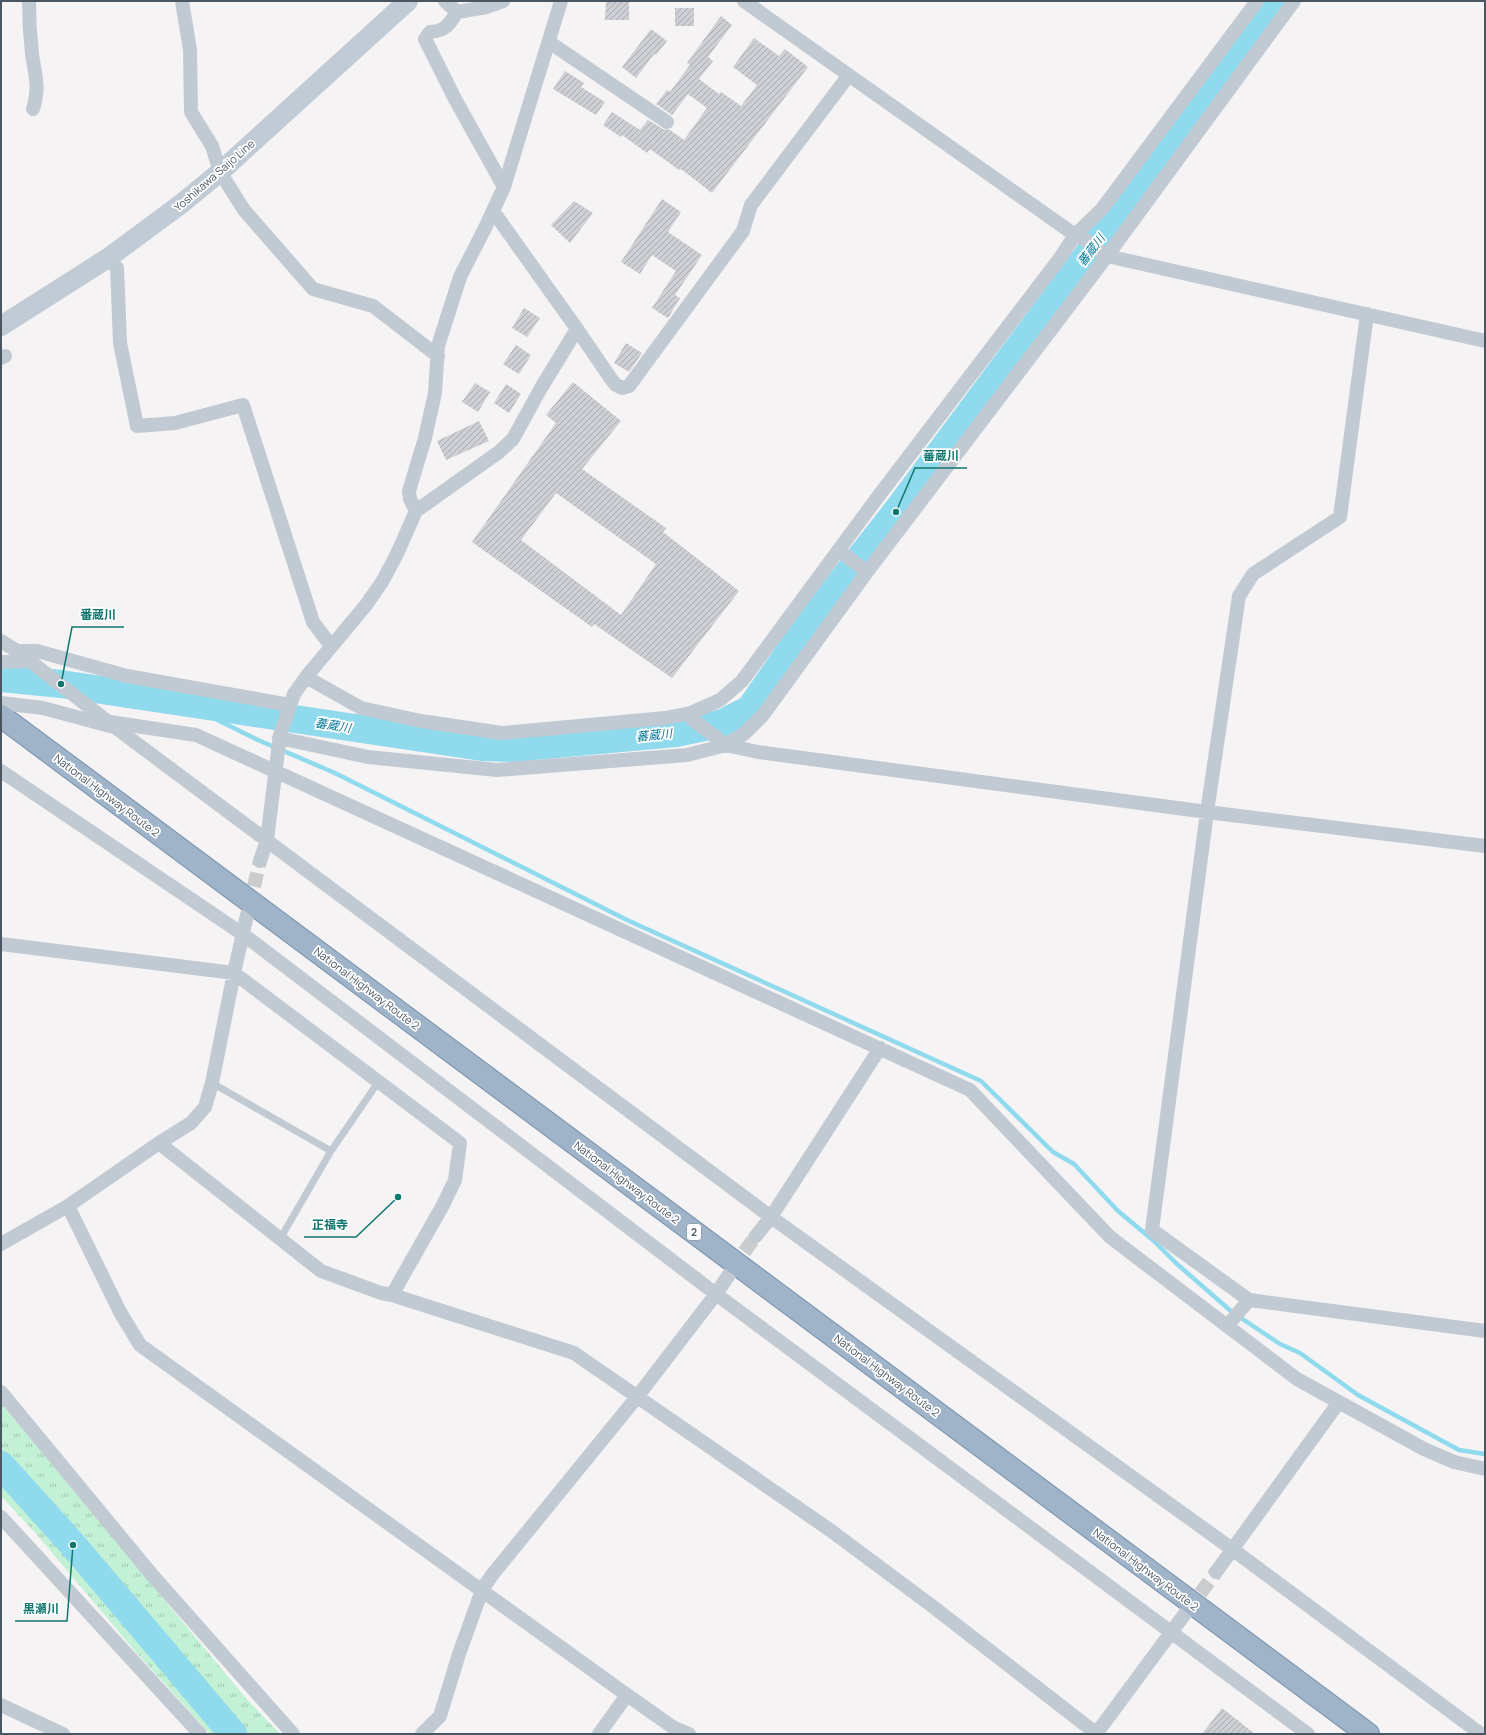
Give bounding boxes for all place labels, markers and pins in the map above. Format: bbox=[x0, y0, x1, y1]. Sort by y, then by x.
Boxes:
callout: 蕃蔵川 bbox=[915, 444, 967, 468]
callout: 番蔵川 bbox=[72, 603, 124, 627]
callout: 正福寺 bbox=[304, 1213, 356, 1237]
callout: 黒瀬川 bbox=[15, 1597, 67, 1621]

